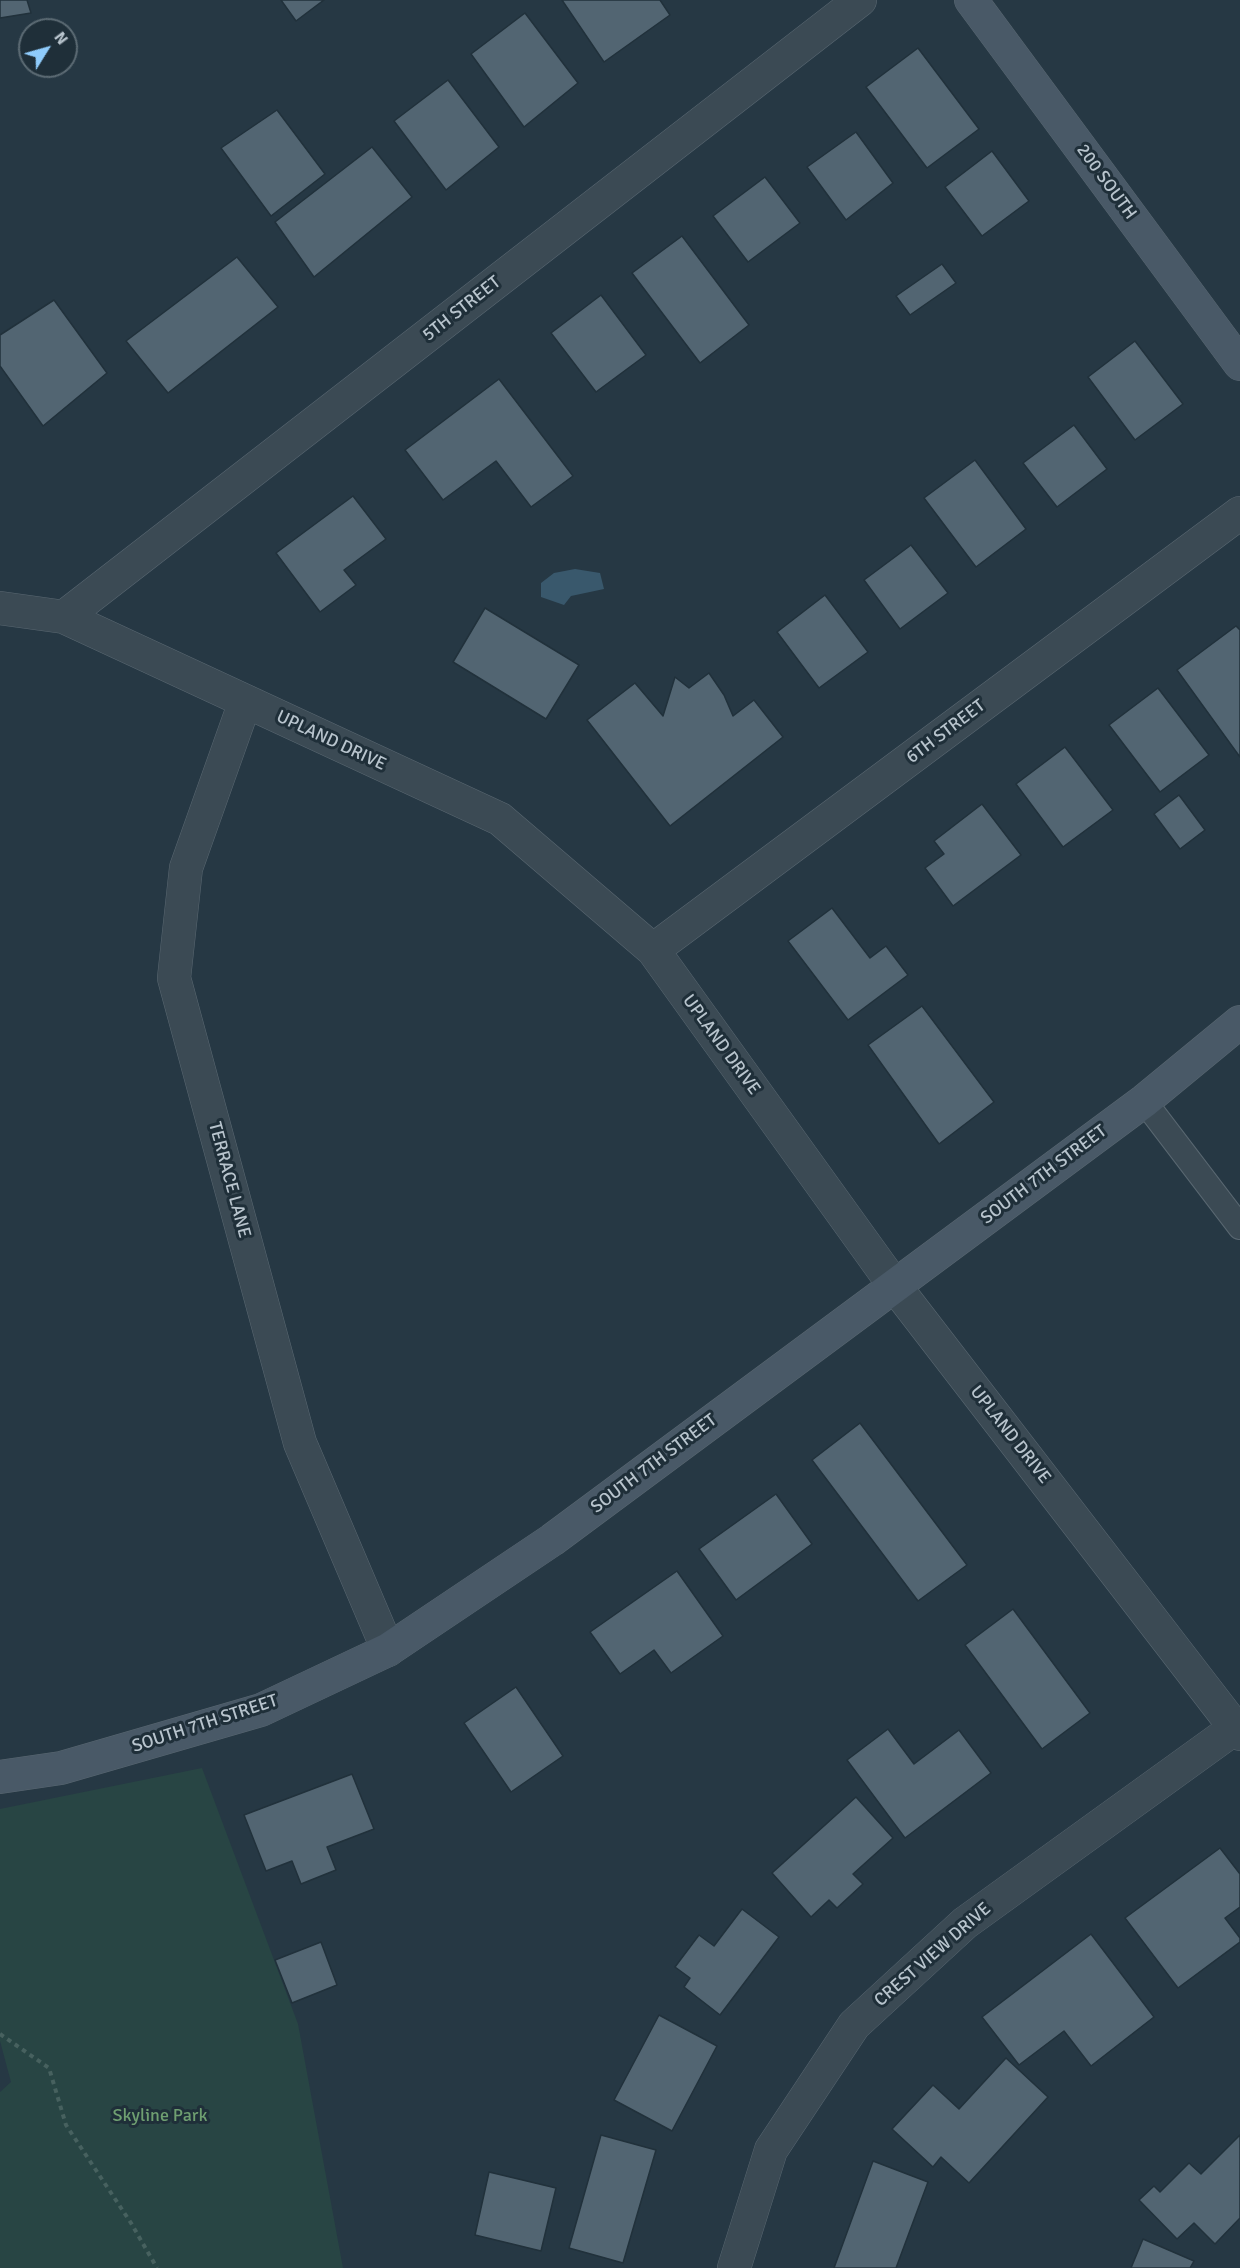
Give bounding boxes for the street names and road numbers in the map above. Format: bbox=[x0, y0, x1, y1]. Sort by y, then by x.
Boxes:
street label: 200 SOUTH bbox=[1071, 140, 1141, 224]
street label: 5TH STREET bbox=[419, 272, 505, 346]
street label: 6TH STREET bbox=[902, 695, 990, 769]
street label: UPLAND DRIVE bbox=[273, 706, 389, 776]
street label: UPLAND DRIVE bbox=[677, 991, 765, 1099]
street label: TERRACE LANE bbox=[203, 1120, 255, 1240]
street label: SOUTH 7TH STREET bbox=[977, 1121, 1111, 1229]
street label: UPLAND DRIVE bbox=[965, 1382, 1055, 1488]
street label: SOUTH 7TH STREET bbox=[587, 1410, 721, 1518]
street label: SOUTH 7TH STREET bbox=[129, 1690, 281, 1758]
street label: CREST VIEW DRIVE bbox=[870, 1898, 996, 2012]

